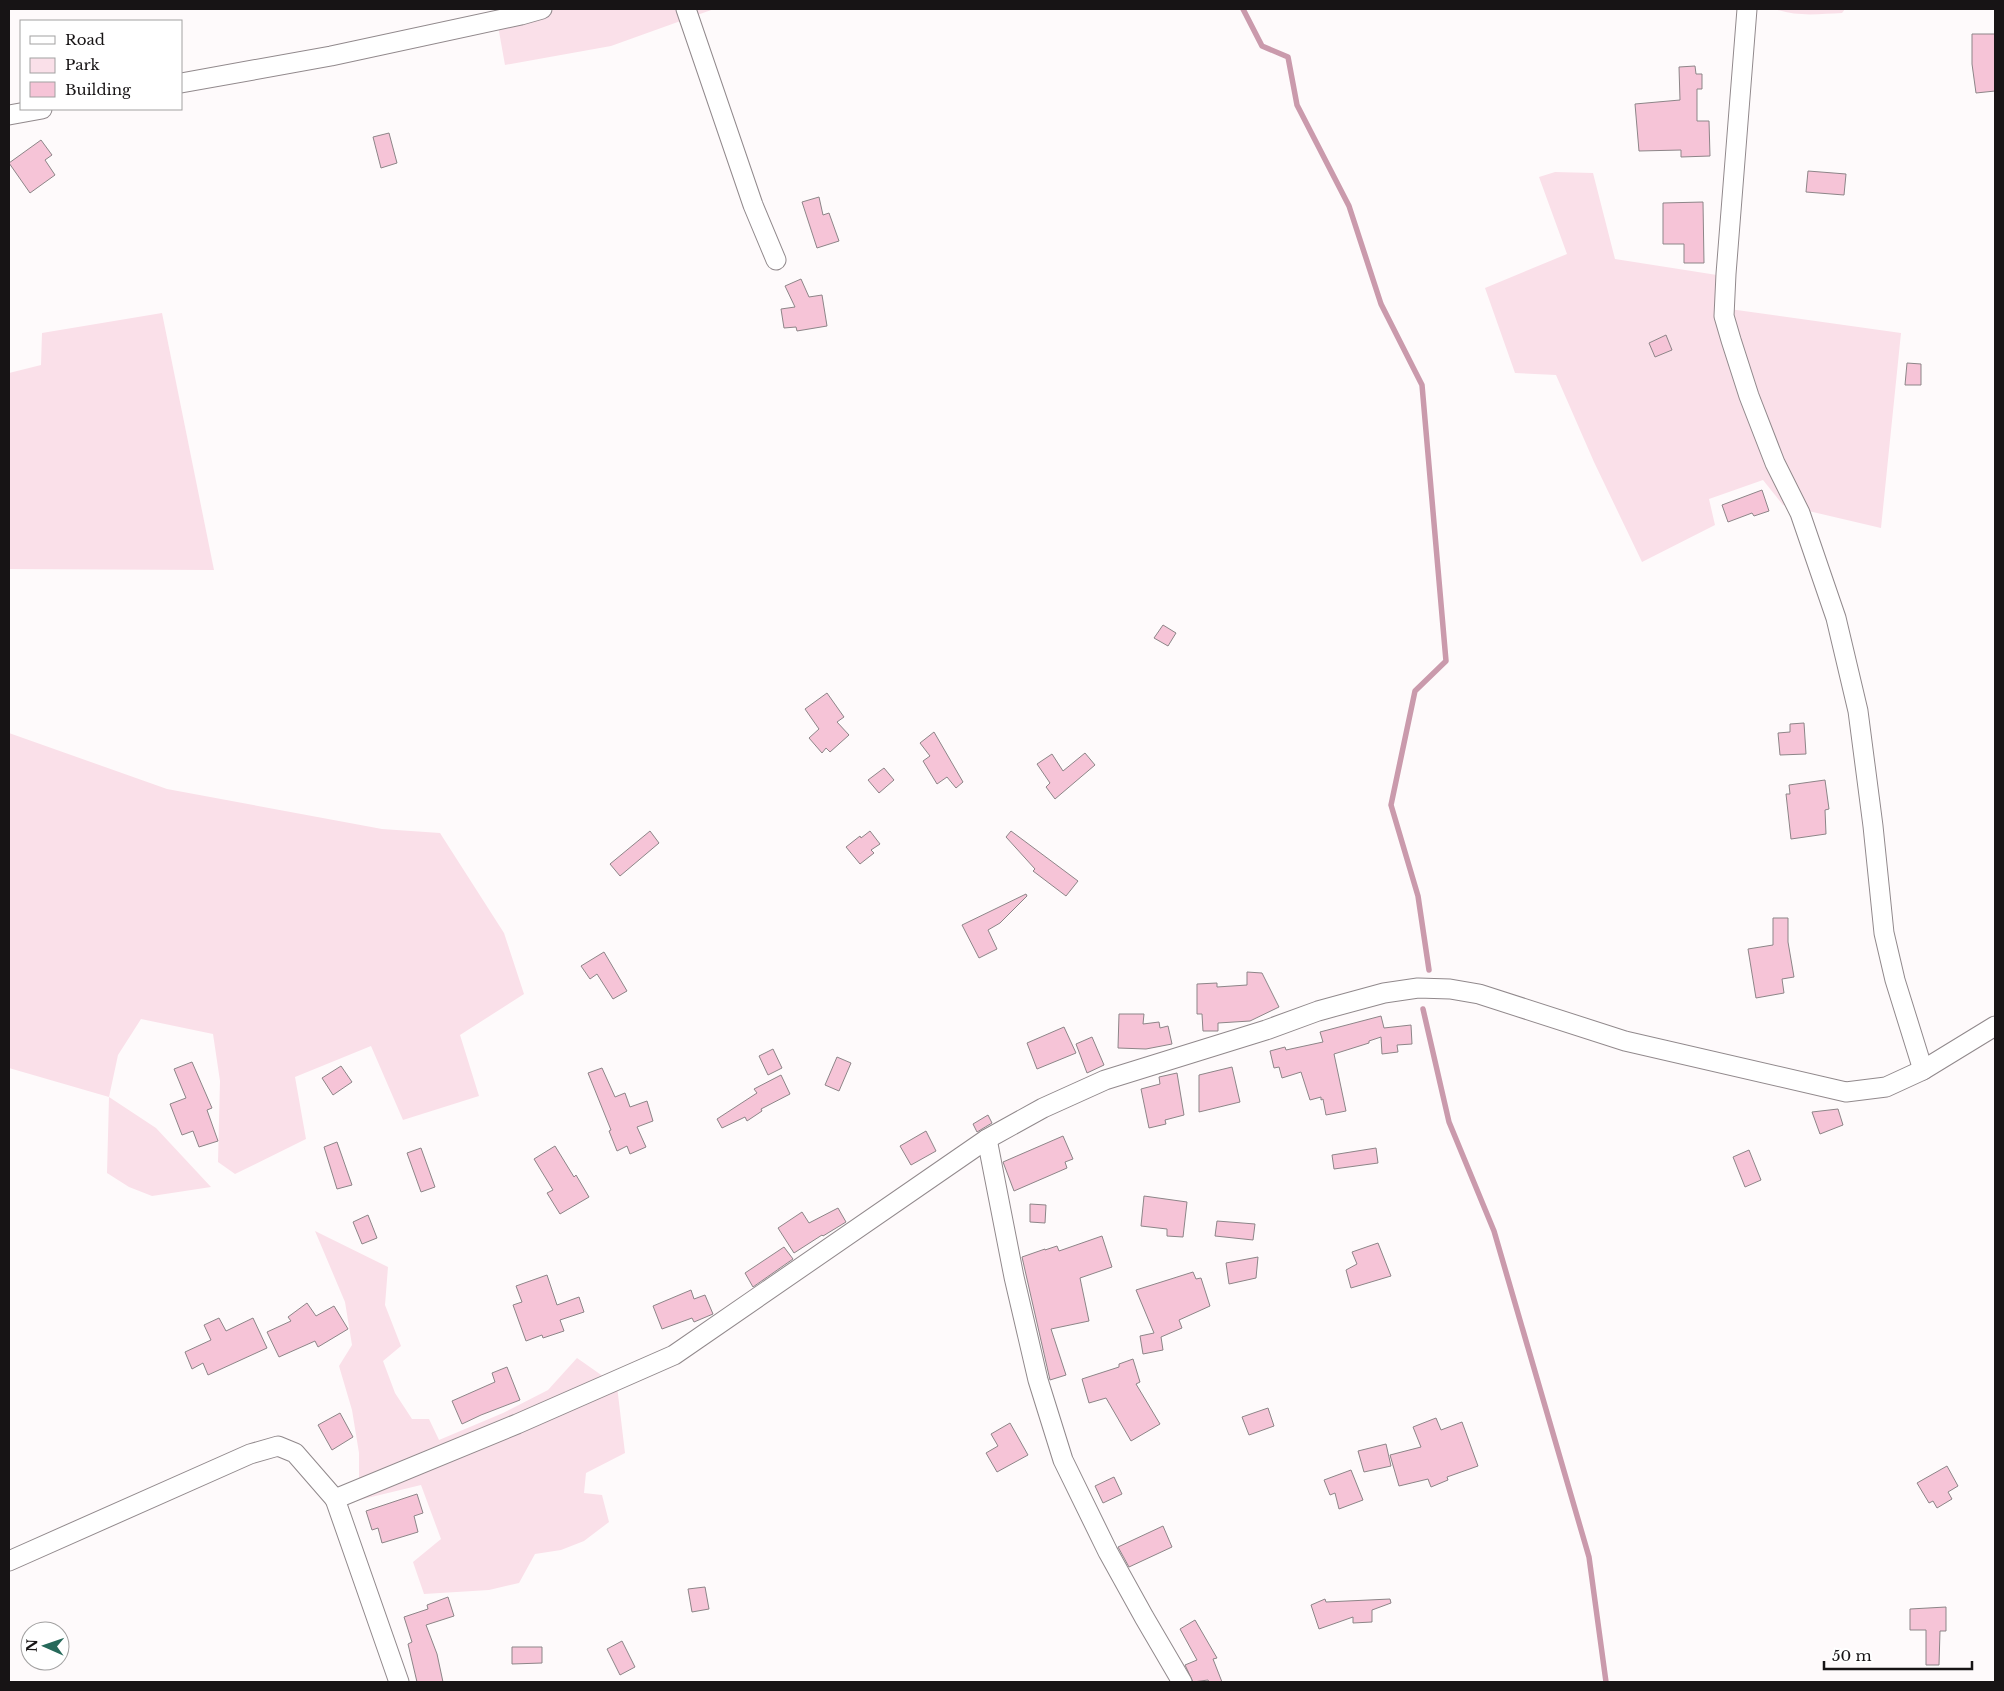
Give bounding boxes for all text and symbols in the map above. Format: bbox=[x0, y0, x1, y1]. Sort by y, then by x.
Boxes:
legend bbox=[20, 20, 182, 110]
text: Road bbox=[65, 30, 105, 49]
text: Park bbox=[65, 55, 101, 74]
text: Building bbox=[65, 80, 132, 99]
north arrow bbox=[20, 1621, 70, 1671]
scale bar bbox=[1824, 1638, 1972, 1670]
text: N bbox=[23, 1639, 41, 1652]
text: 50 m bbox=[1832, 1646, 1872, 1665]

